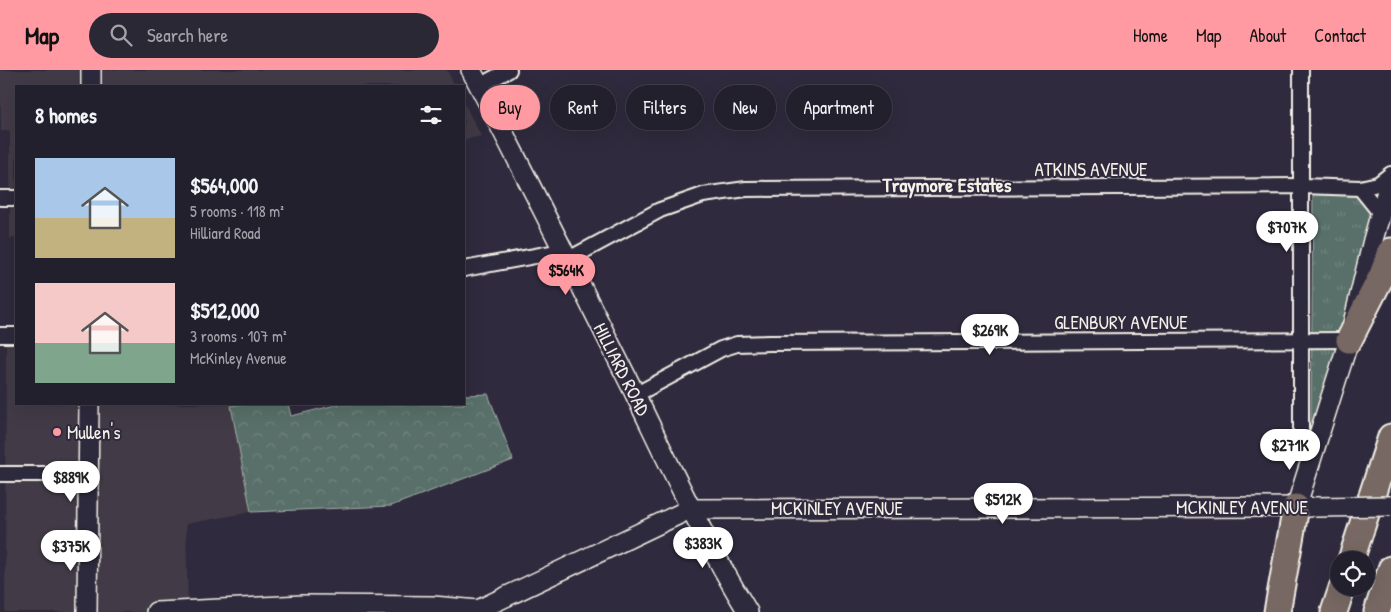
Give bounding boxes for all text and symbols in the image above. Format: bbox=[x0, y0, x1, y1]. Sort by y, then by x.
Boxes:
search box bbox=[89, 13, 439, 58]
text: Map bbox=[25, 19, 59, 51]
icon: search bbox=[107, 21, 135, 49]
text: Search here bbox=[147, 22, 228, 48]
text: Home bbox=[1133, 23, 1168, 48]
text: Map bbox=[1196, 23, 1221, 48]
text: About bbox=[1249, 23, 1286, 48]
text: Contact bbox=[1314, 23, 1366, 48]
chip: Buy bbox=[480, 85, 540, 130]
chip: Rent bbox=[550, 85, 616, 130]
chip: Filters bbox=[626, 85, 704, 130]
chip: New bbox=[714, 85, 776, 130]
chip: Apartment bbox=[786, 85, 892, 130]
text: 8 homes bbox=[35, 101, 97, 130]
icon: filters bbox=[417, 101, 445, 129]
street label: ATKINS AVENUE bbox=[1034, 156, 1148, 182]
text: $564,000 bbox=[190, 171, 258, 200]
district label: Traymore Estates bbox=[881, 171, 1012, 199]
icon: home bbox=[75, 178, 135, 238]
text: 5 rooms · 118 m² bbox=[190, 200, 284, 222]
pin: $707K bbox=[1252, 210, 1322, 253]
text: $707K bbox=[1267, 216, 1307, 238]
text: Hilliard Road bbox=[190, 222, 260, 244]
pin: $564K bbox=[531, 254, 601, 296]
text: $564K bbox=[548, 259, 584, 281]
text: $512,000 bbox=[190, 296, 259, 325]
icon: home bbox=[75, 303, 135, 363]
street label: GLENBURY AVENUE bbox=[1054, 309, 1188, 335]
pin: $269K bbox=[955, 314, 1025, 356]
street label: HILLIARD ROAD bbox=[588, 318, 656, 420]
text: $269K bbox=[972, 319, 1008, 341]
text: 3 rooms · 107 m² bbox=[190, 325, 287, 347]
text: McKinley Avenue bbox=[190, 347, 287, 369]
place label: Mullen's bbox=[67, 419, 121, 445]
marker: Mullen's bbox=[51, 426, 63, 438]
pin: $271K bbox=[1255, 428, 1325, 471]
text: $271K bbox=[1271, 434, 1309, 456]
pin: $889K bbox=[36, 460, 106, 503]
text: $889K bbox=[53, 466, 89, 488]
pin: $512K bbox=[968, 482, 1038, 525]
text: $512K bbox=[985, 488, 1021, 510]
street label: MCKINLEY AVENUE bbox=[1176, 494, 1308, 520]
street label: MCKINLEY AVENUE bbox=[771, 495, 903, 521]
pin: $383K bbox=[668, 526, 738, 569]
pin: $375K bbox=[36, 530, 106, 572]
text: $383K bbox=[684, 532, 722, 554]
text: $375K bbox=[52, 535, 90, 557]
map controls bbox=[1330, 551, 1375, 596]
button: locate bbox=[1330, 551, 1375, 596]

